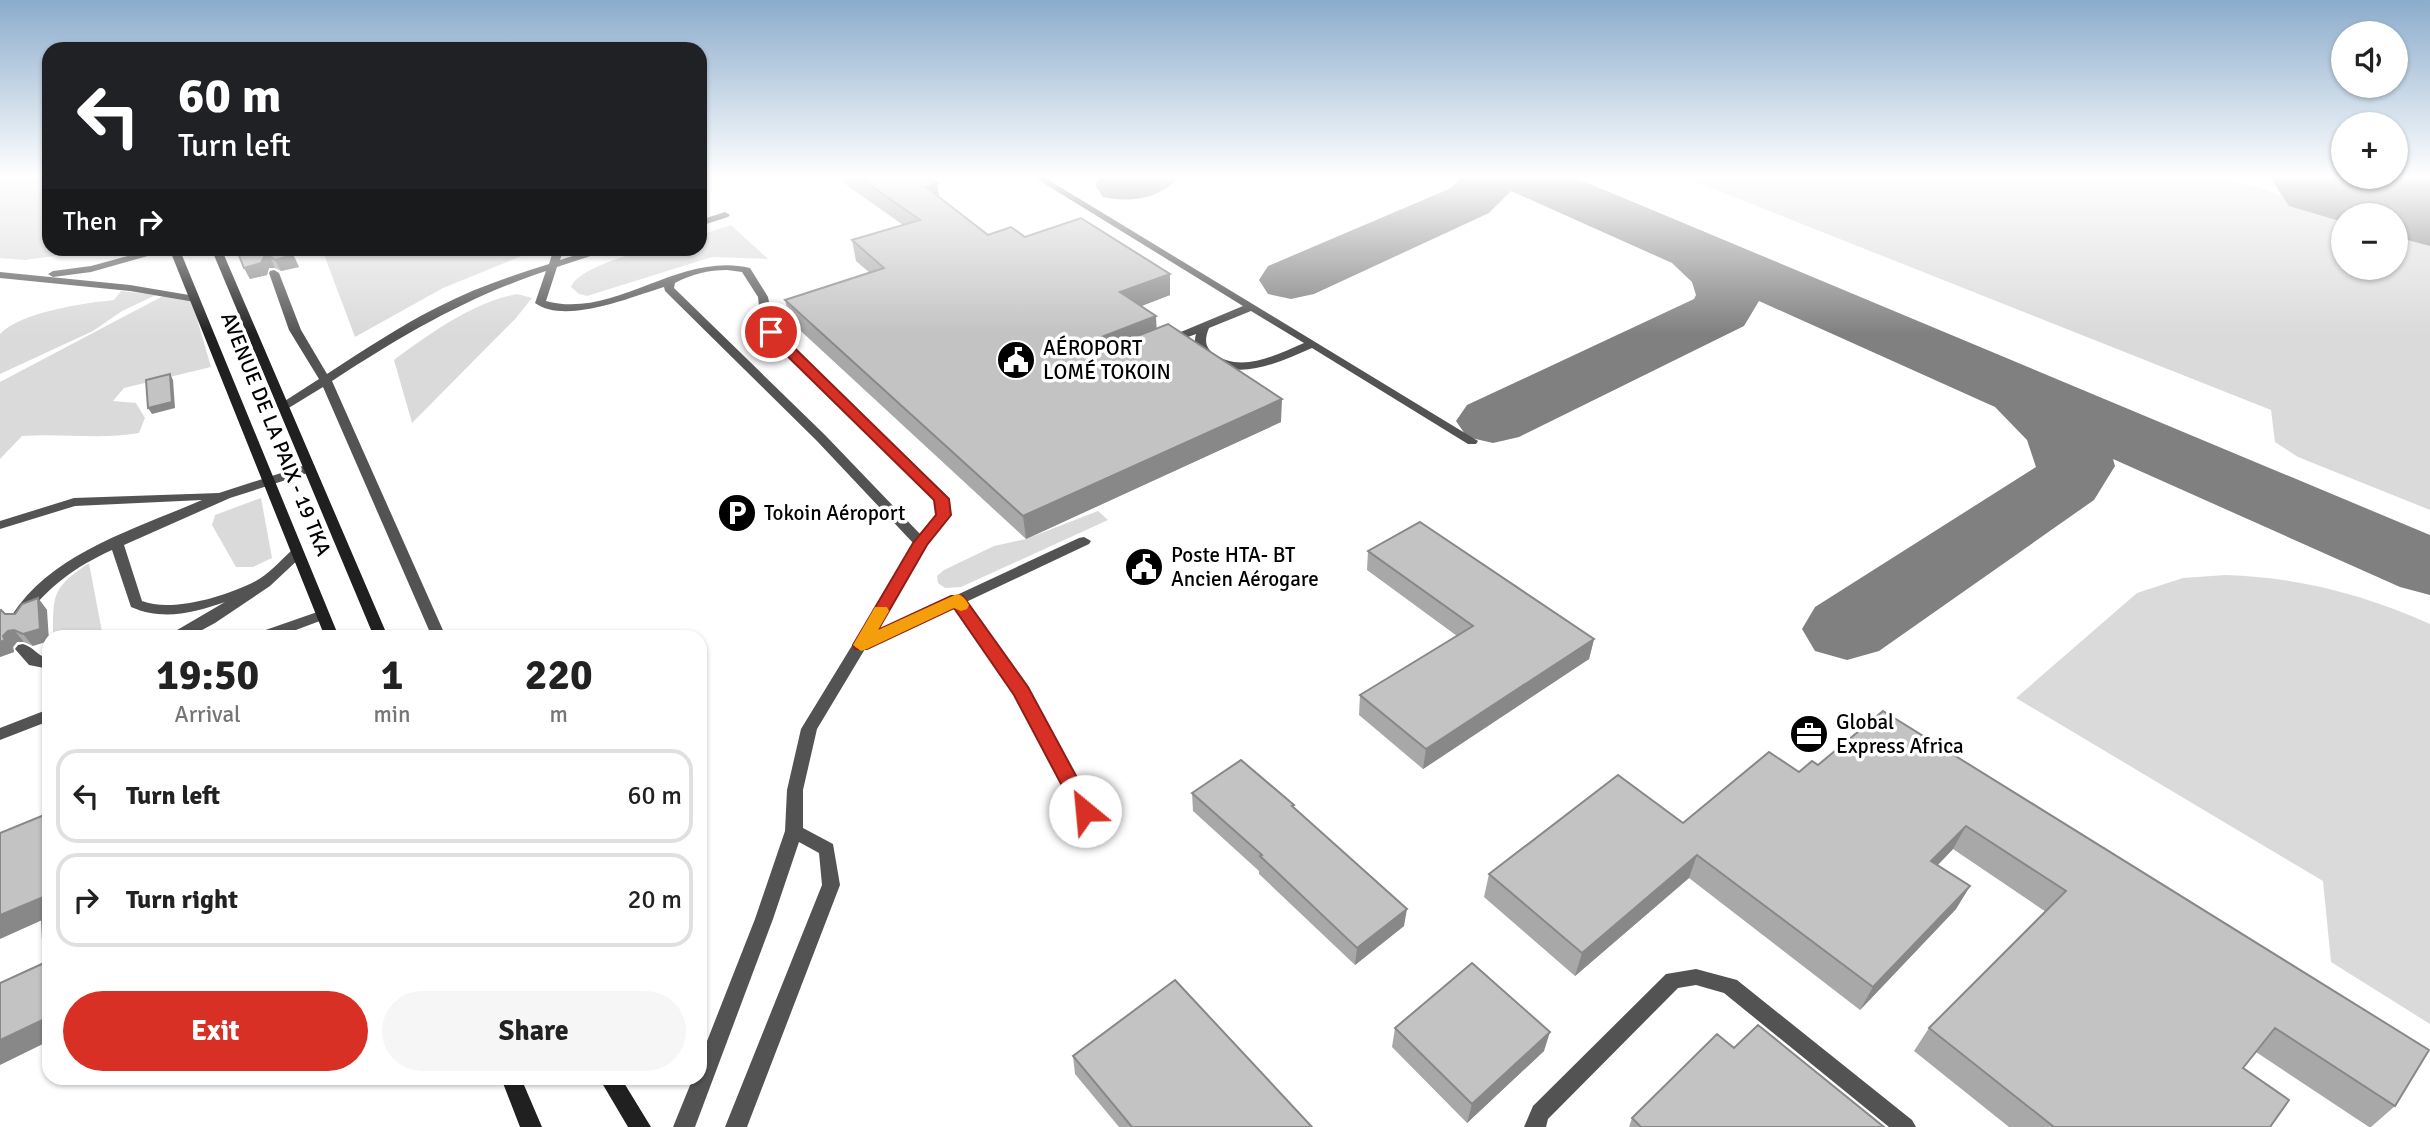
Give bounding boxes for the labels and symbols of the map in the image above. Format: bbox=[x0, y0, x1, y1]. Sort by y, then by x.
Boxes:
pin bbox=[741, 302, 801, 362]
street label: AVENUE DE LA PAIX - 19 TKA bbox=[215, 308, 337, 560]
place label: AÉROPORT LOMÉ TOKOIN bbox=[1043, 335, 1171, 385]
public building icon: AÉROPORT LOMÉ TOKOIN bbox=[995, 339, 1037, 381]
parking icon: Tokoin Aéroport bbox=[716, 492, 758, 534]
place label: Tokoin Aéroport bbox=[764, 500, 905, 526]
place label: Poste HTA- BT Ancien Aérogare bbox=[1171, 542, 1319, 592]
public building icon: Poste HTA- BT Ancien Aérogare bbox=[1123, 546, 1165, 588]
place label: Global Express Africa bbox=[1836, 709, 1964, 759]
office icon: Global Express Africa bbox=[1788, 713, 1830, 755]
position arrow bbox=[1048, 774, 1122, 848]

